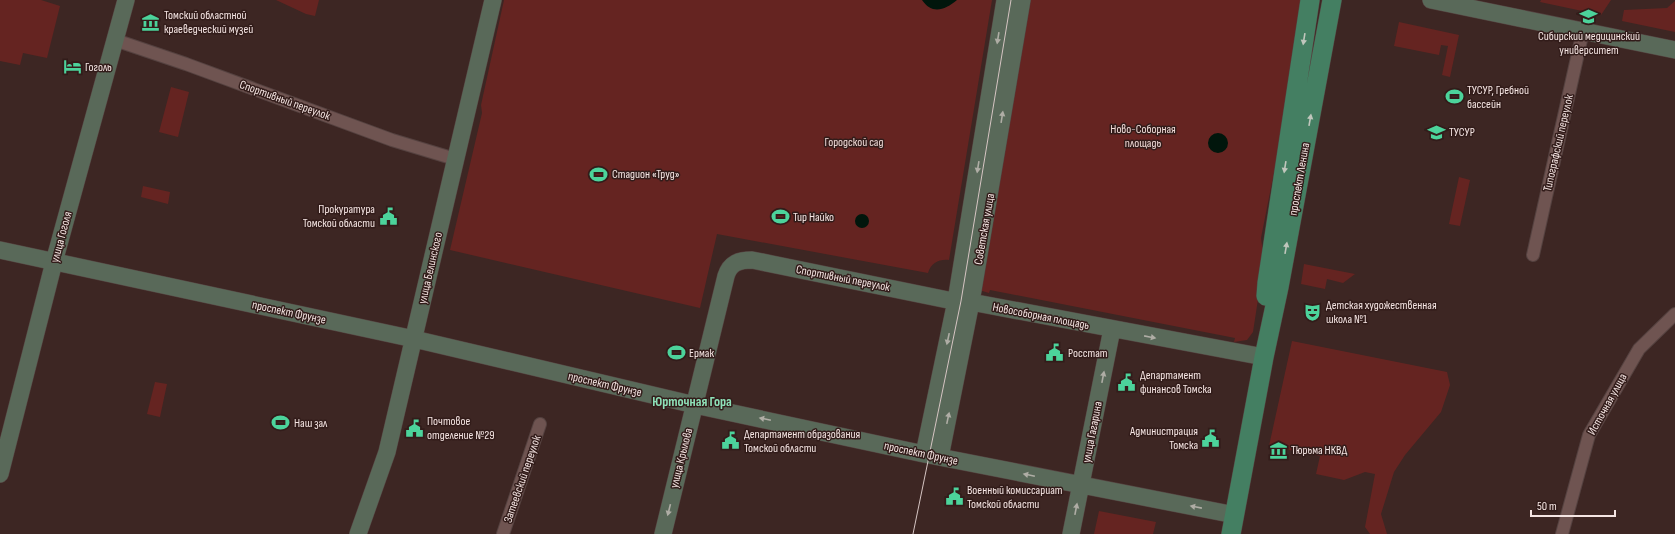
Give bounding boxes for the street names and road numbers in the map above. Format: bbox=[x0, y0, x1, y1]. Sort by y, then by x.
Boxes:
street label: Спортивный переулок bbox=[237, 77, 333, 124]
street label: Типографский переулок bbox=[1540, 93, 1577, 193]
street label: проспект Ленина bbox=[1286, 141, 1313, 217]
street label: Советская улица bbox=[971, 192, 998, 266]
street label: улица Гоголя bbox=[47, 210, 76, 264]
street label: улица Белинского bbox=[415, 231, 446, 305]
street label: Спортивный переулок bbox=[795, 262, 892, 295]
street label: проспект Фрунзе bbox=[251, 297, 327, 328]
street label: Новособорная площадь bbox=[991, 300, 1091, 333]
street label: проспект Фрунзе bbox=[567, 369, 643, 400]
street label: Источная улица bbox=[1584, 371, 1631, 438]
street label: улица Гагарина bbox=[1079, 400, 1106, 464]
street label: улица Крылова bbox=[667, 426, 696, 490]
street label: Затеевский переулок bbox=[500, 433, 545, 525]
street label: проспект Фрунзе bbox=[883, 438, 959, 469]

